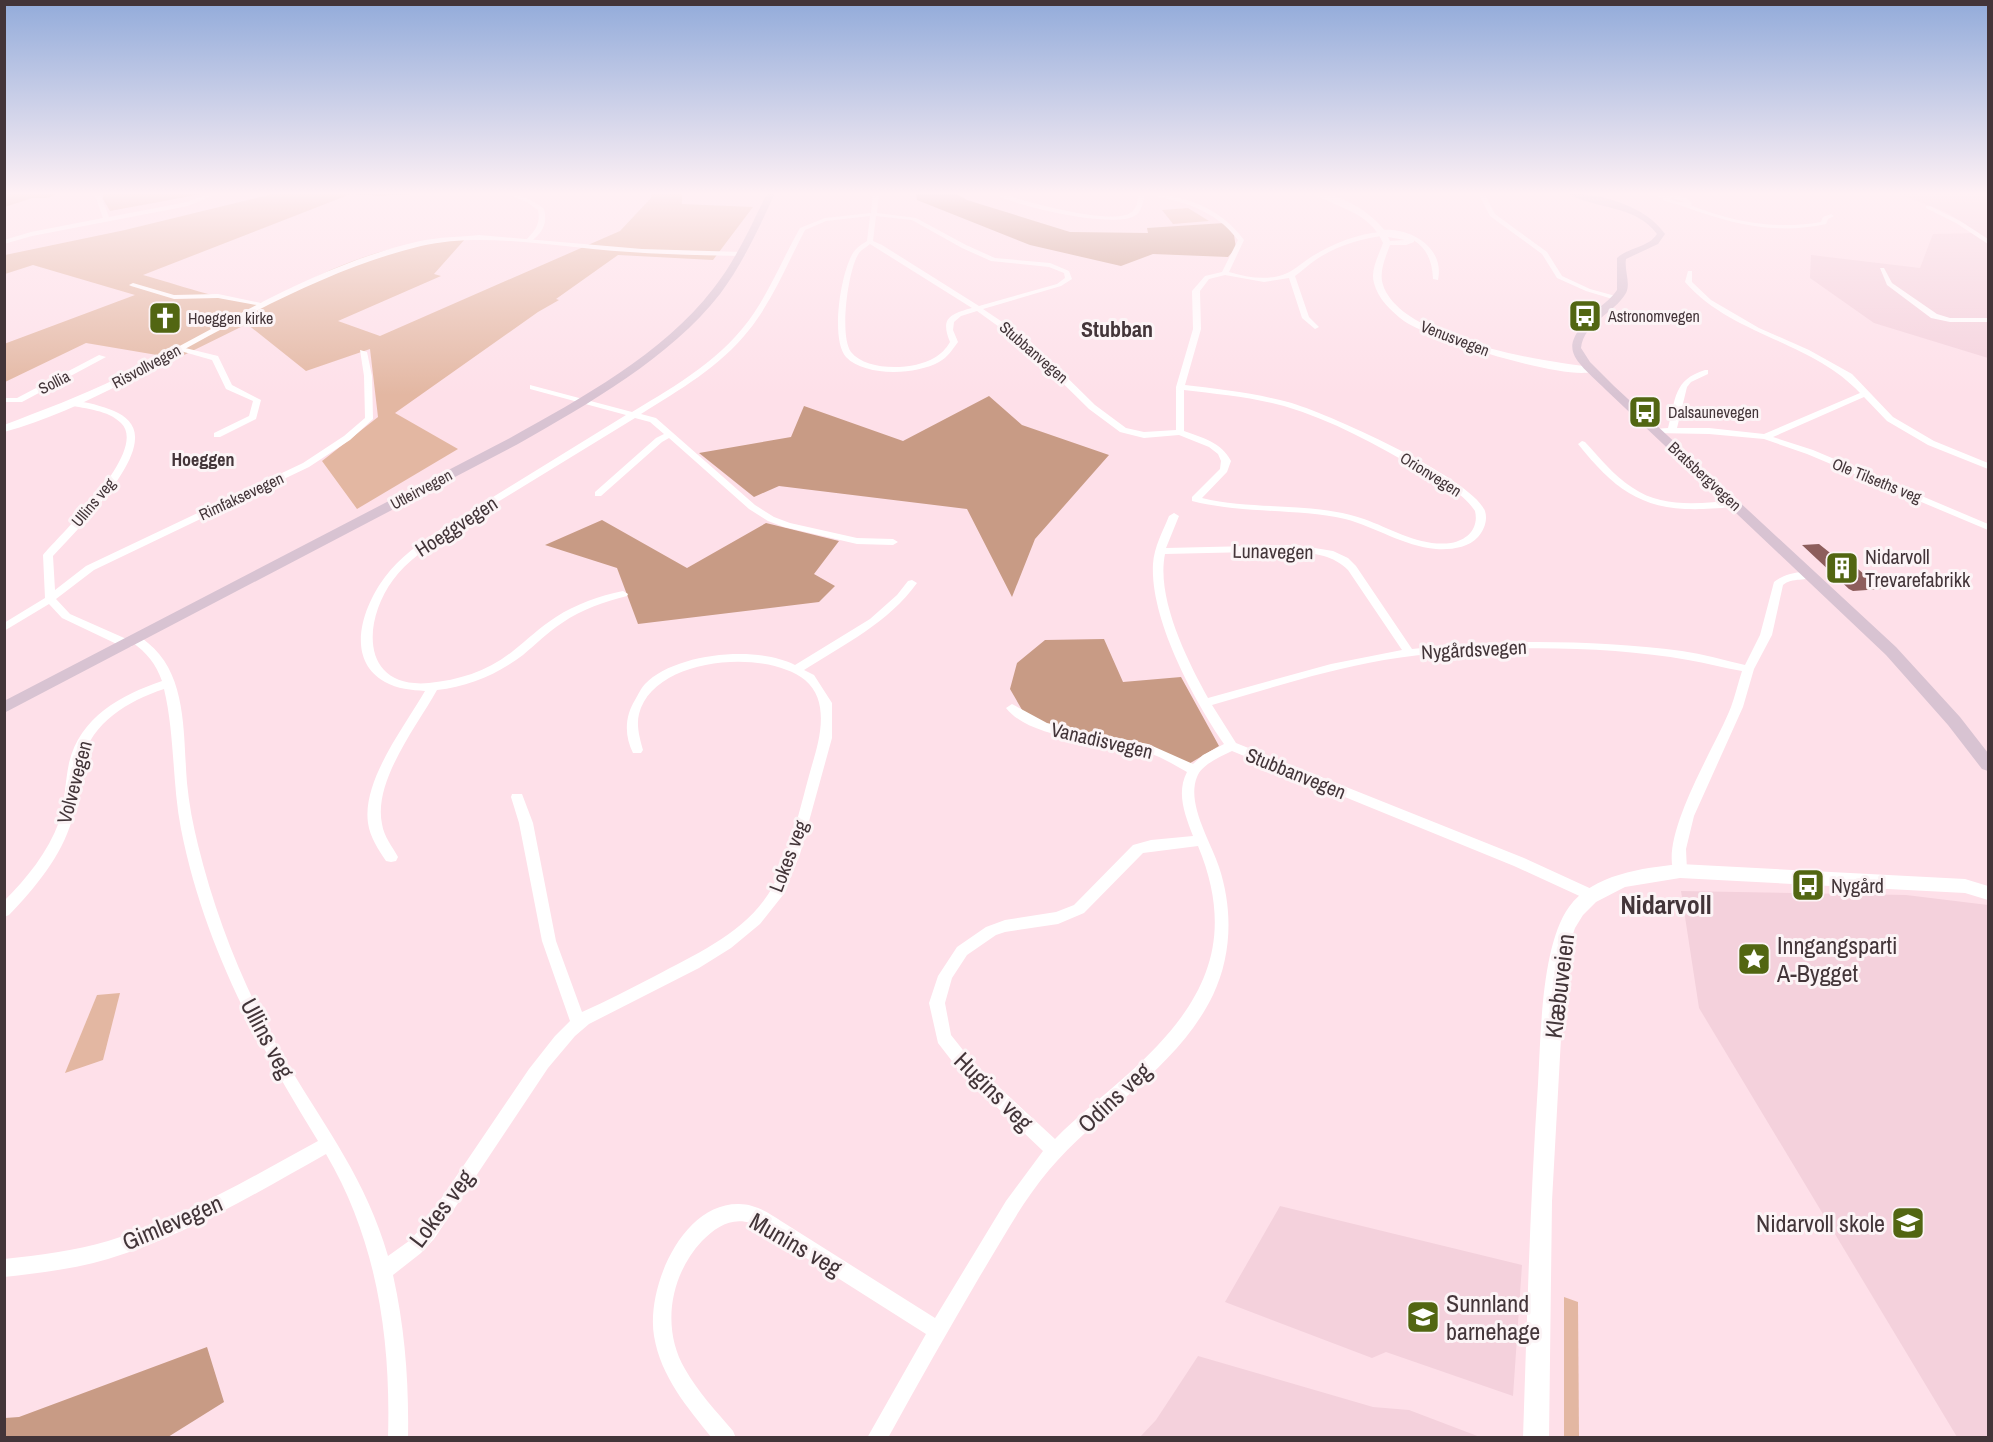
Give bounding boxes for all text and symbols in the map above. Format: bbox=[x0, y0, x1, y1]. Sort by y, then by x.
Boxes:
bus stop icon: Astronomvegen bbox=[1567, 298, 1603, 334]
church icon: Hoeggen kirke bbox=[147, 300, 183, 336]
place label: Astronomvegen bbox=[1607, 305, 1700, 327]
place label: Hoeggen kirke bbox=[188, 307, 273, 329]
district label: Stubban bbox=[1081, 314, 1153, 344]
street label: Venusvegen bbox=[1417, 315, 1493, 361]
street label: Stubbanvegen bbox=[995, 316, 1073, 388]
street label: Risvollvegen bbox=[108, 339, 184, 393]
street label: Sollia bbox=[34, 364, 74, 399]
bus stop icon: Dalsaunevegen bbox=[1627, 394, 1663, 430]
place label: Dalsaunevegen bbox=[1668, 401, 1759, 423]
street label: Bratsbergvegen bbox=[1664, 436, 1746, 516]
district label: Hoeggen bbox=[171, 447, 235, 472]
street label: Orionvegen bbox=[1396, 447, 1466, 501]
street label: Ole Tilseths veg bbox=[1829, 452, 1925, 508]
street label: Utleirvegen bbox=[386, 464, 456, 514]
street label: Rimfaksevegen bbox=[195, 467, 287, 525]
street label: Ullins veg bbox=[66, 472, 120, 531]
street label: Hoeggvegen bbox=[410, 489, 502, 563]
street label: Lunavegen bbox=[1232, 537, 1314, 565]
place label: Nidarvoll Trevarefabrikk bbox=[1865, 543, 1971, 593]
building icon: Nidarvoll Trevarefabrikk bbox=[1824, 550, 1860, 586]
street label: Nygårdsvegen bbox=[1420, 633, 1528, 665]
street label: Vanadisvegen bbox=[1048, 715, 1156, 765]
street label: Volvevegen bbox=[50, 738, 98, 826]
street label: Stubbanvegen bbox=[1242, 741, 1350, 805]
street label: Lokes veg bbox=[762, 816, 814, 896]
bus stop icon: Nygård bbox=[1790, 867, 1826, 903]
place label: Nygård bbox=[1831, 872, 1884, 899]
district label: Nidarvoll bbox=[1620, 887, 1712, 922]
place label: Inngangsparti A-Bygget bbox=[1776, 929, 1897, 989]
street label: Klæbuveien bbox=[1537, 932, 1581, 1040]
place icon: Inngangsparti A-Bygget bbox=[1736, 941, 1772, 977]
street label: Ullins veg bbox=[234, 992, 302, 1084]
street label: Hugins veg bbox=[947, 1044, 1041, 1138]
street label: Odins veg bbox=[1070, 1055, 1158, 1139]
street label: Lokes veg bbox=[401, 1163, 481, 1253]
street label: Gimlevegen bbox=[117, 1187, 227, 1257]
street label: Munins veg bbox=[744, 1205, 848, 1283]
school or university icon: Nidarvoll skole bbox=[1890, 1205, 1926, 1241]
place label: Nidarvoll skole bbox=[1756, 1207, 1885, 1239]
place label: Sunnland barnehage bbox=[1446, 1287, 1540, 1347]
school or university icon: Sunnland barnehage bbox=[1405, 1299, 1441, 1335]

